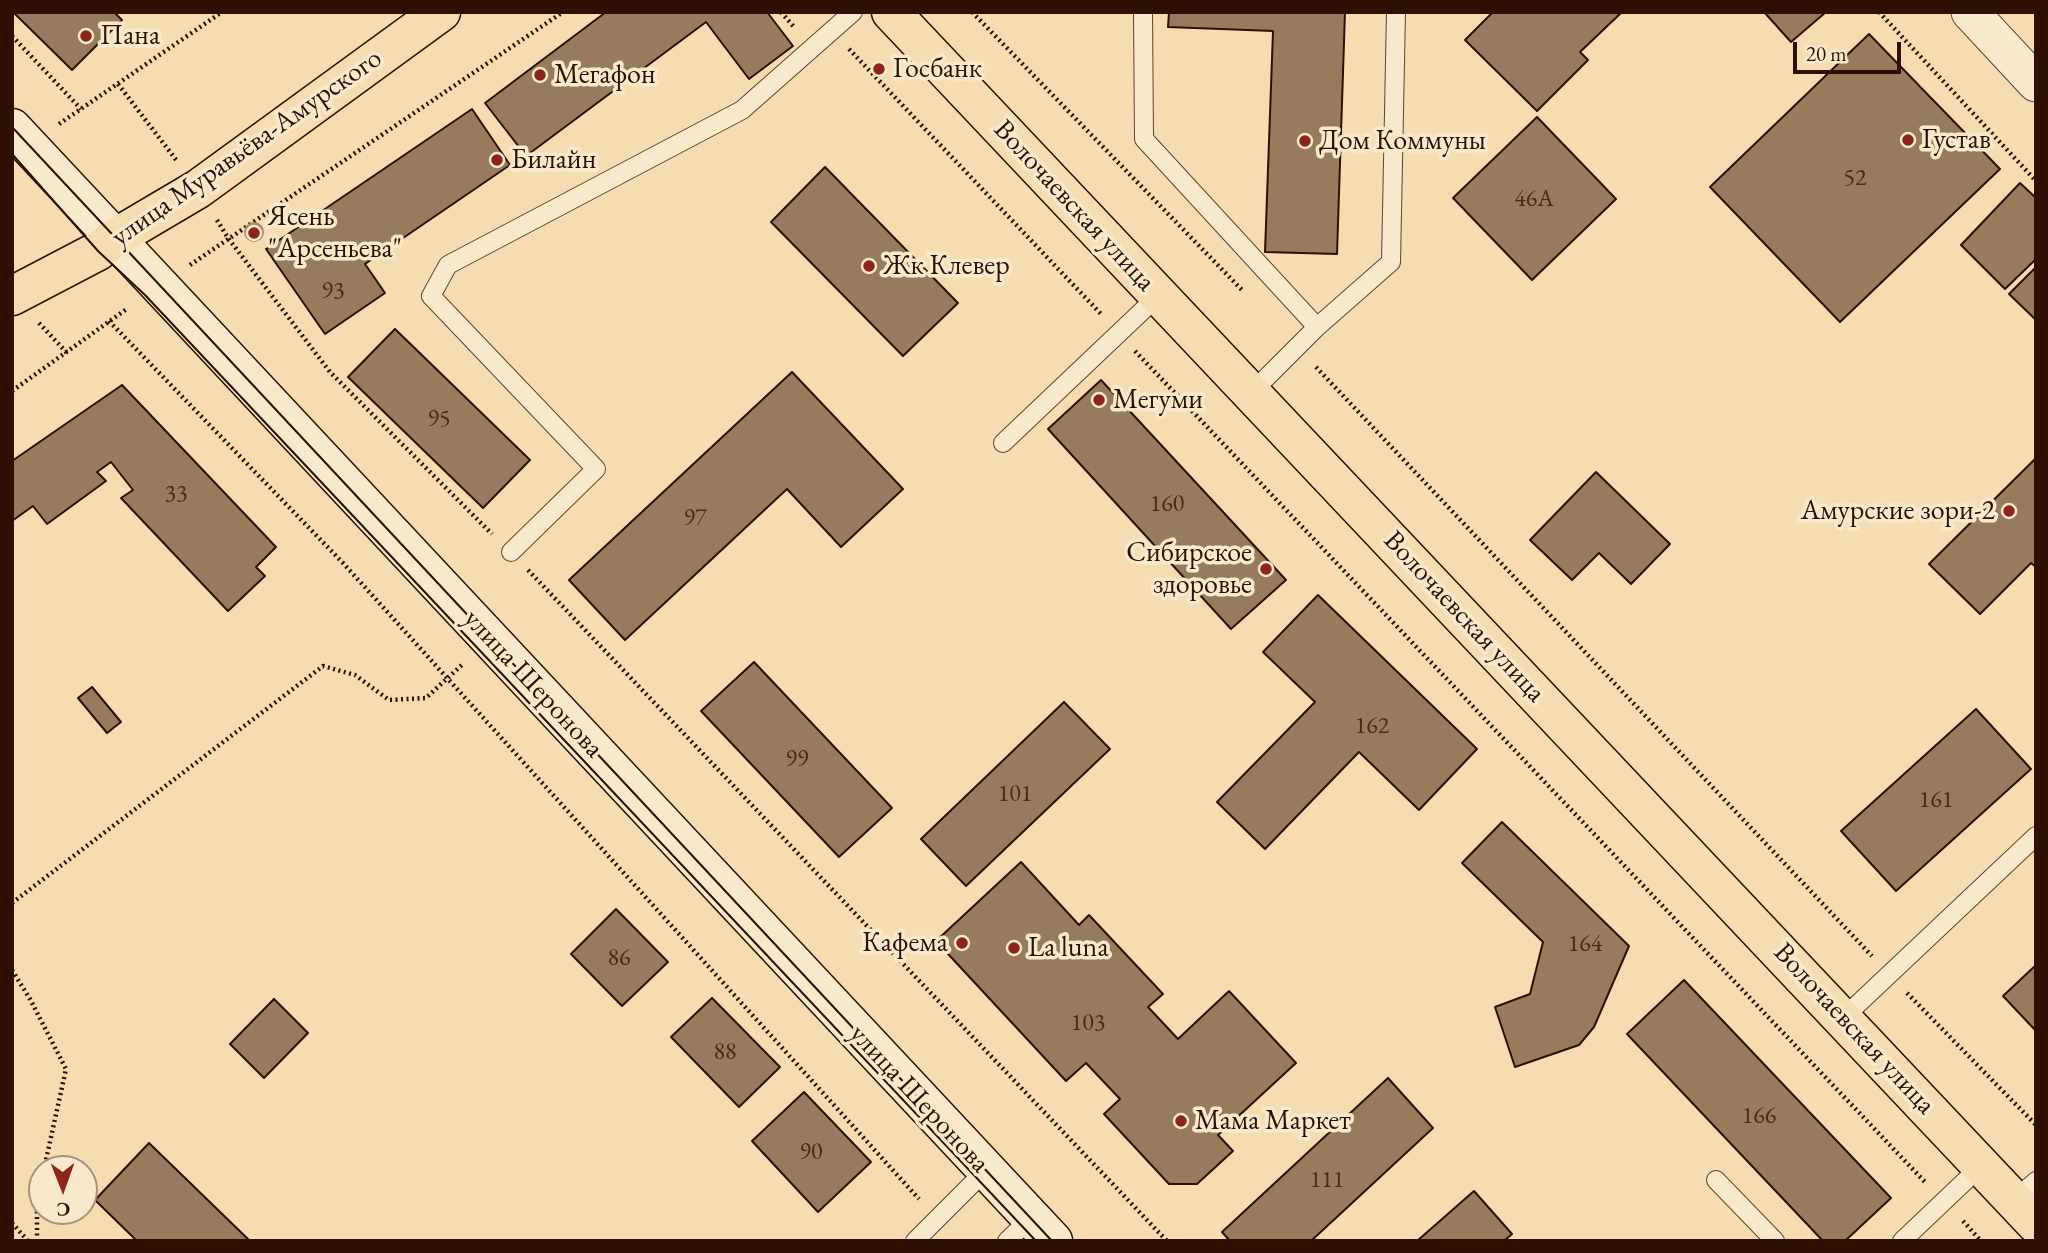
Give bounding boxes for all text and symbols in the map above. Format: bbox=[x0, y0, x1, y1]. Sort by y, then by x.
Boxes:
place label: Пана bbox=[100, 19, 160, 53]
marker: Пана bbox=[78, 28, 94, 44]
scale bar bbox=[1796, 28, 1904, 72]
text: 20 m bbox=[1806, 40, 1847, 67]
street label: улица Муравьёва-Амурского bbox=[105, 42, 389, 254]
place label: Госбанк bbox=[893, 52, 982, 86]
place label: Мегафон bbox=[554, 58, 655, 92]
marker: Госбанк bbox=[871, 61, 887, 77]
marker: Мегафон bbox=[532, 67, 548, 83]
street label: Волочаевская улица bbox=[986, 113, 1162, 299]
place label: Густав bbox=[1922, 123, 1991, 157]
place label: Дом Коммуны bbox=[1319, 124, 1486, 158]
marker: Густав bbox=[1900, 132, 1916, 148]
marker: Дом Коммуны bbox=[1297, 133, 1313, 149]
place label: Билайн bbox=[511, 143, 596, 177]
marker: Билайн bbox=[489, 152, 505, 168]
house number: 52 bbox=[1843, 164, 1867, 192]
house number: 46А bbox=[1514, 185, 1554, 213]
place label: Ясень "Арсеньева" bbox=[268, 200, 402, 266]
marker: Ясень "Арсеньева" bbox=[246, 225, 262, 241]
place label: Жк Клевер bbox=[883, 249, 1010, 283]
marker: Жк Клевер bbox=[861, 258, 877, 274]
house number: 93 bbox=[321, 277, 345, 305]
place label: Мегуми bbox=[1113, 383, 1203, 417]
marker: Мегуми bbox=[1091, 392, 1107, 408]
house number: 95 bbox=[427, 405, 451, 433]
house number: 33 bbox=[164, 480, 188, 508]
house number: 160 bbox=[1150, 490, 1184, 518]
place label: Амурские зори-2 bbox=[1801, 494, 1995, 528]
marker: Амурские зори-2 bbox=[2001, 503, 2017, 519]
house number: 97 bbox=[683, 504, 707, 532]
street label: Волочаевская улица bbox=[1376, 524, 1552, 710]
place label: Сибирское здоровье bbox=[1126, 536, 1252, 602]
marker: Сибирское здоровье bbox=[1258, 561, 1274, 577]
street label: улица Шеронова bbox=[456, 603, 610, 765]
house number: 162 bbox=[1355, 712, 1389, 740]
house number: 99 bbox=[785, 745, 809, 773]
house number: 101 bbox=[998, 780, 1032, 808]
house number: 161 bbox=[1919, 786, 1953, 814]
place label: Кафема bbox=[862, 926, 948, 960]
house number: 164 bbox=[1568, 930, 1602, 958]
place label: La luna bbox=[1028, 931, 1109, 965]
marker: Кафема bbox=[954, 935, 970, 951]
street label: Волочаевская улица bbox=[1766, 936, 1942, 1122]
marker: La luna bbox=[1006, 940, 1022, 956]
house number: 86 bbox=[607, 944, 631, 972]
house number: 103 bbox=[1071, 1009, 1105, 1037]
street label: улица Шеронова bbox=[842, 1018, 996, 1180]
house number: 88 bbox=[713, 1038, 737, 1066]
house number: 166 bbox=[1742, 1102, 1776, 1130]
place label: Мама Маркет bbox=[1195, 1104, 1351, 1138]
marker: Мама Маркет bbox=[1173, 1113, 1189, 1129]
house number: 90 bbox=[799, 1138, 823, 1166]
north arrow bbox=[28, 1155, 98, 1225]
house number: 111 bbox=[1310, 1166, 1344, 1194]
text: С bbox=[56, 1197, 70, 1222]

